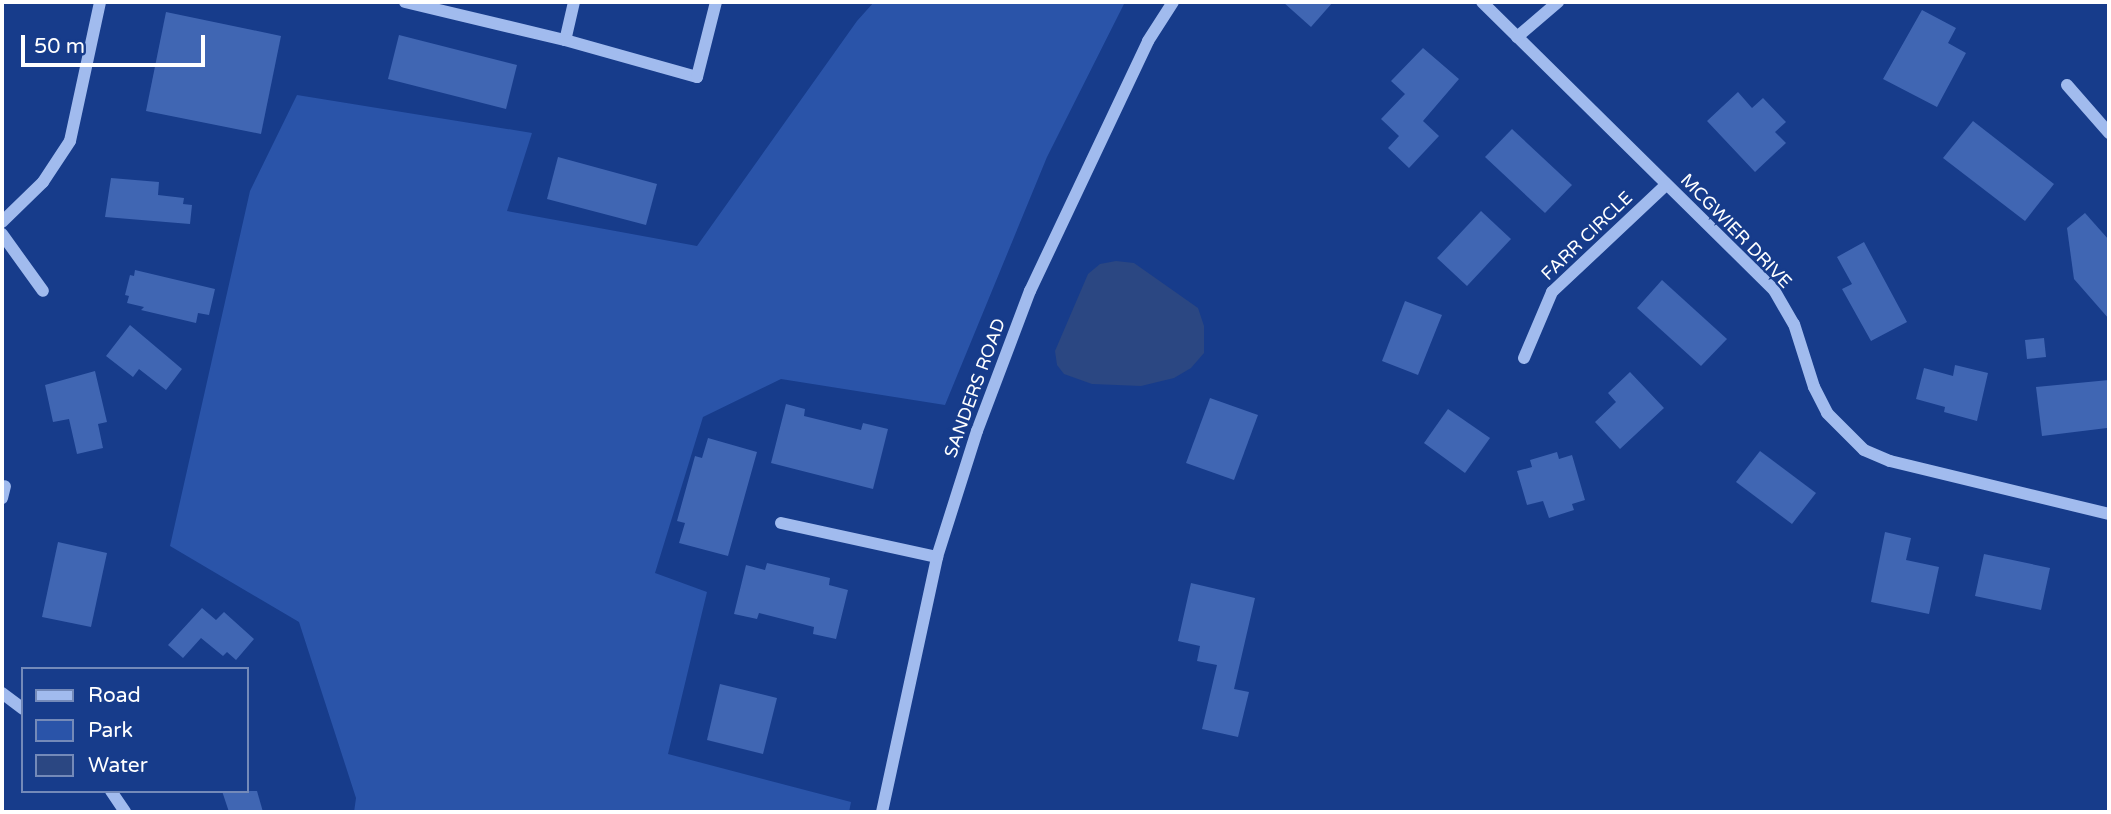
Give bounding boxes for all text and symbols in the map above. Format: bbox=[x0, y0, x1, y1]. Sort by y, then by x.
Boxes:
scale bar bbox=[24, 21, 208, 65]
text: 50 m bbox=[34, 34, 85, 59]
street label: MCGWIER DRIVE bbox=[1676, 169, 1796, 293]
street label: FARR CIRCLE bbox=[1537, 187, 1637, 285]
street label: SANDERS ROAD bbox=[940, 315, 1010, 461]
legend bbox=[21, 667, 248, 793]
text: Road bbox=[88, 683, 141, 708]
text: Park bbox=[88, 718, 133, 743]
text: Water bbox=[88, 753, 148, 778]

